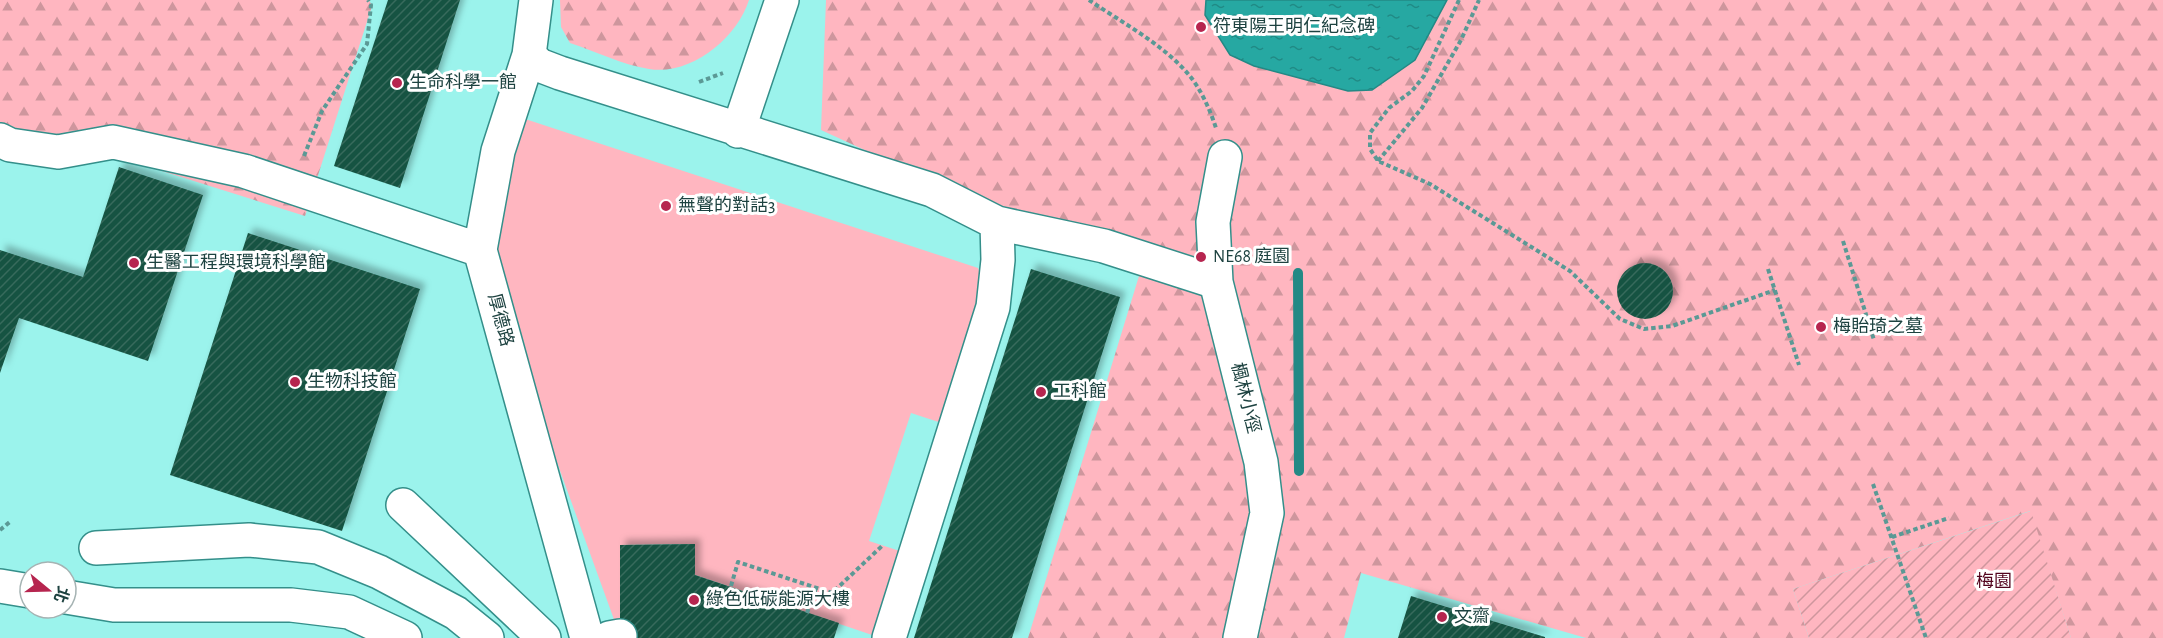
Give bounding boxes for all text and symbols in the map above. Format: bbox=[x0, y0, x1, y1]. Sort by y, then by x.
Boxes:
place label: 符東陽王明仁紀念碑 bbox=[1213, 16, 1375, 36]
marker: 符東陽王明仁紀念碑 bbox=[1194, 20, 1208, 34]
place label: 生命科學一館 bbox=[409, 72, 517, 92]
marker: 生命科學一館 bbox=[390, 76, 404, 90]
place label: 無聲的對話3 bbox=[678, 195, 775, 215]
marker: 無聲的對話3 bbox=[659, 199, 673, 213]
place label: NE68 庭園 bbox=[1213, 246, 1290, 266]
marker: NE68 庭園 bbox=[1194, 250, 1208, 264]
place label: 生醫工程與環境科學館 bbox=[146, 252, 326, 272]
marker: 生醫工程與環境科學館 bbox=[127, 256, 141, 270]
street label: 厚德路 bbox=[484, 291, 518, 348]
place label: 梅貽琦之墓 bbox=[1833, 316, 1923, 336]
marker: 梅貽琦之墓 bbox=[1814, 320, 1828, 334]
street label: 楓林小徑 bbox=[1228, 360, 1264, 435]
place label: 生物科技館 bbox=[307, 371, 397, 391]
marker: 生物科技館 bbox=[288, 375, 302, 389]
place label: 工科館 bbox=[1053, 381, 1107, 401]
marker: 工科館 bbox=[1034, 385, 1048, 399]
north arrow bbox=[18, 560, 78, 620]
park label: 梅園 bbox=[1976, 571, 2012, 591]
text: 北 bbox=[51, 584, 72, 605]
place label: 綠色低碳能源大樓 bbox=[706, 589, 850, 609]
marker: 綠色低碳能源大樓 bbox=[687, 593, 701, 607]
place label: 文齋 bbox=[1454, 606, 1490, 626]
marker: 文齋 bbox=[1435, 610, 1449, 624]

